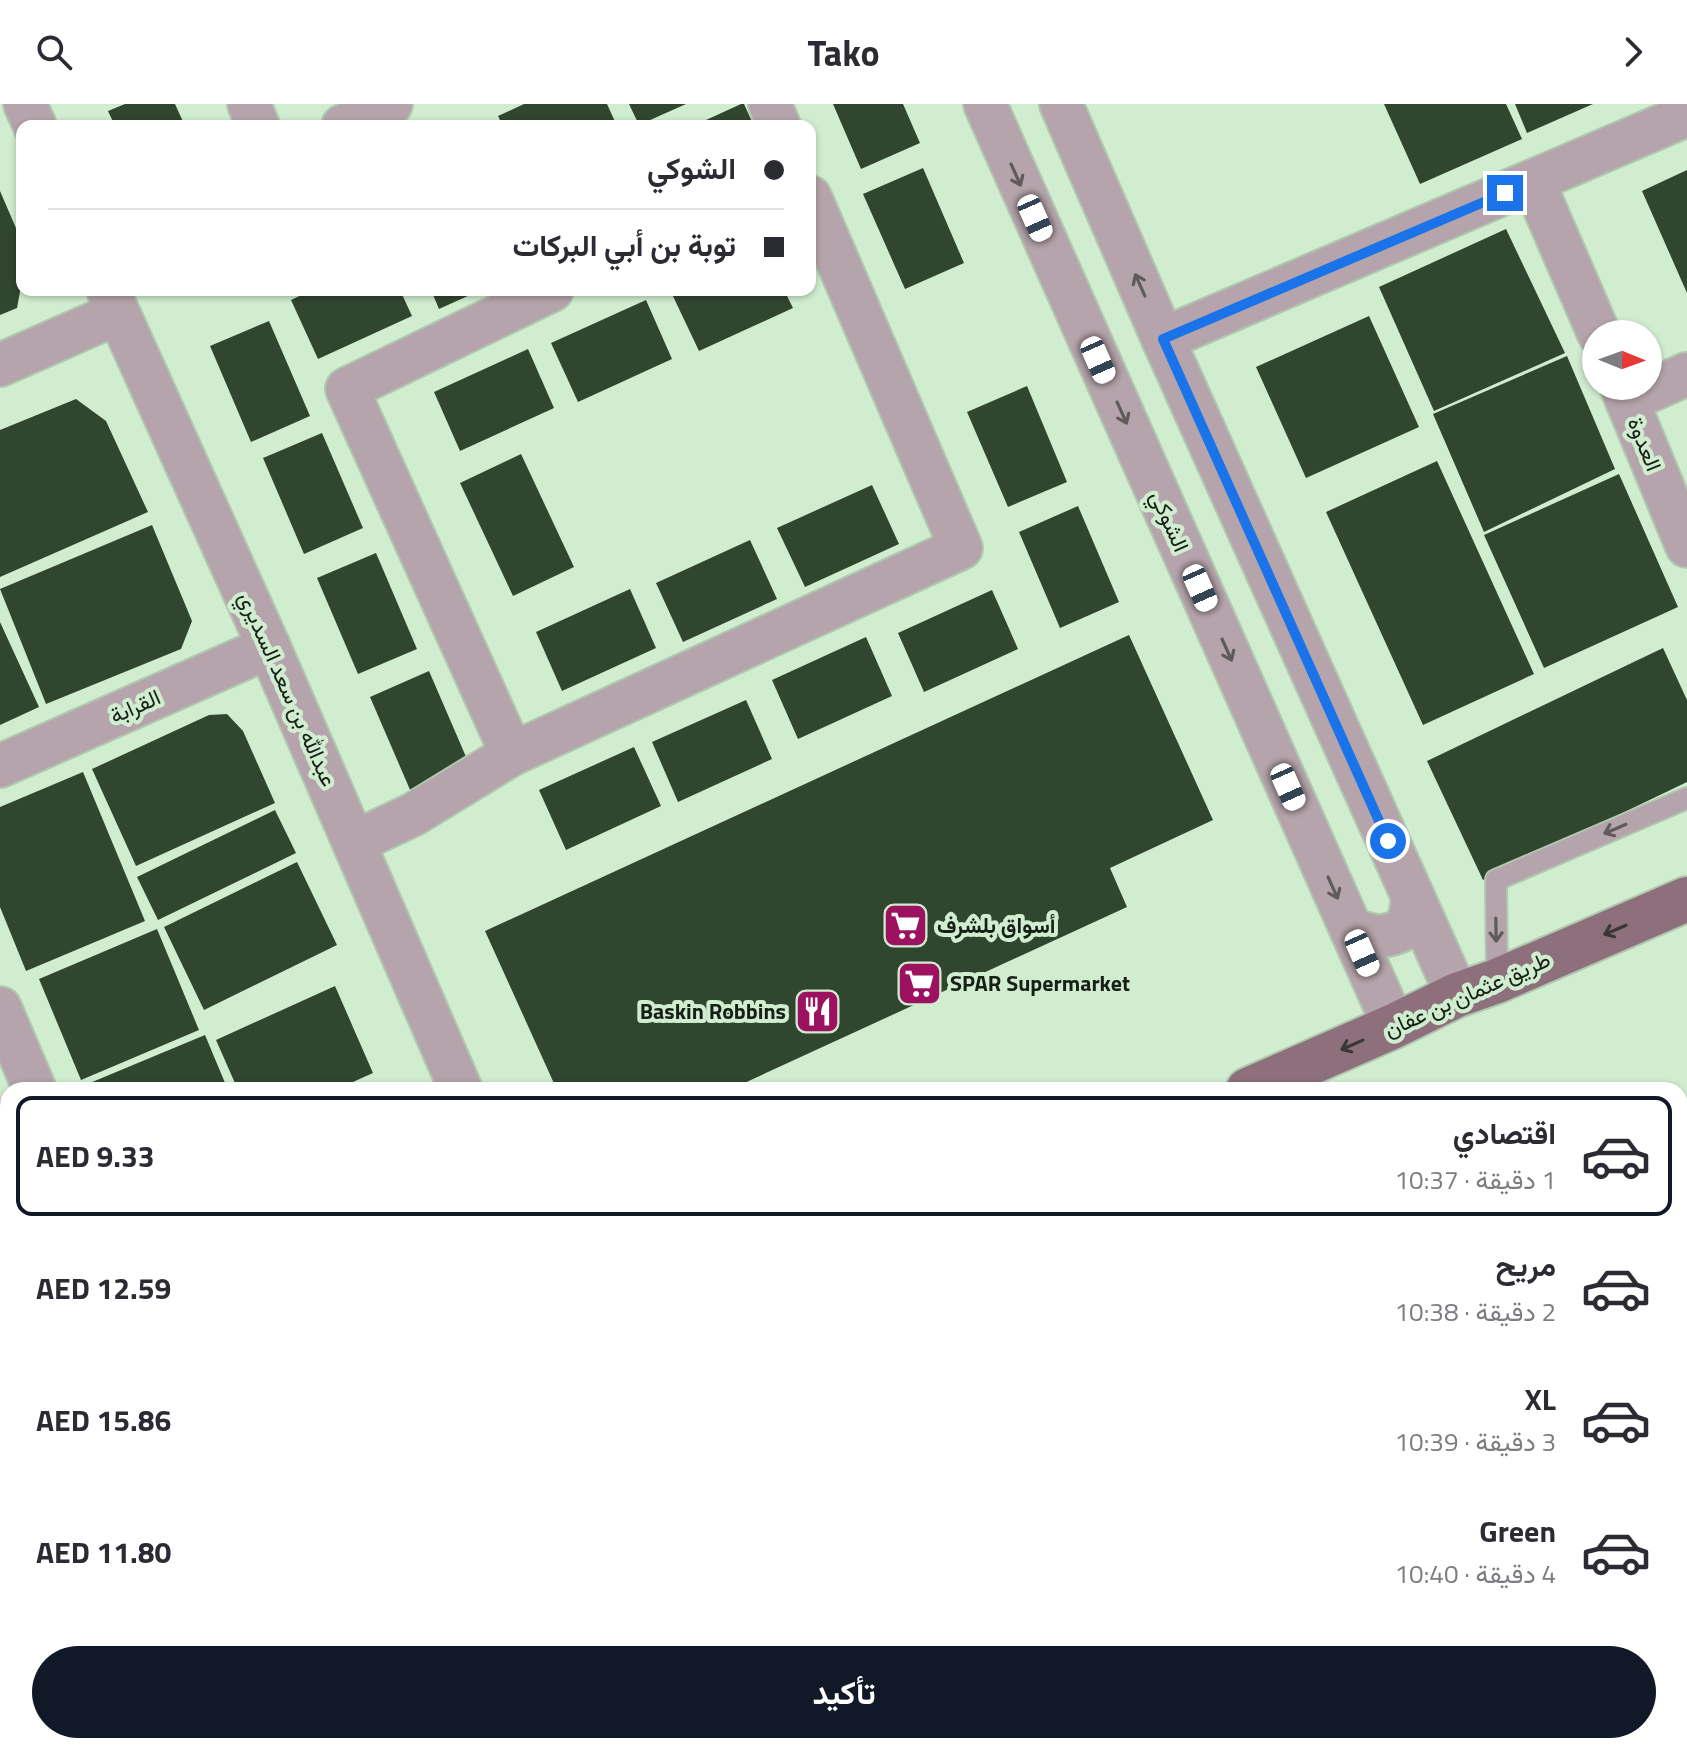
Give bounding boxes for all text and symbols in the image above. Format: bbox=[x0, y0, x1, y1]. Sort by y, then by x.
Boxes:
text: Tako bbox=[807, 25, 880, 80]
icon: search bbox=[32, 30, 76, 74]
icon: forward bbox=[1611, 30, 1655, 74]
text: الشوكي bbox=[647, 145, 736, 191]
one-way arrow bbox=[1010, 162, 1025, 187]
route end bbox=[1487, 175, 1523, 211]
car bbox=[1014, 191, 1056, 245]
text: توبة بن أبي البركات bbox=[513, 222, 736, 268]
one-way arrow bbox=[1131, 273, 1146, 298]
north arrow bbox=[1582, 320, 1662, 400]
map controls bbox=[1582, 320, 1662, 400]
car bbox=[1077, 333, 1119, 387]
one-way arrow bbox=[1115, 401, 1130, 425]
street label: العدوة bbox=[1619, 412, 1671, 476]
street label: الشوكي bbox=[1140, 485, 1199, 558]
car bbox=[1179, 561, 1221, 615]
street label: عبدالله بن سعد السديري bbox=[228, 586, 346, 793]
one-way arrow bbox=[1221, 638, 1236, 662]
street label: القرابة bbox=[104, 680, 166, 732]
car bbox=[1267, 760, 1309, 814]
one-way arrow bbox=[1603, 822, 1628, 837]
route start bbox=[1370, 823, 1406, 859]
one-way arrow bbox=[1326, 876, 1341, 900]
supermarket icon: أسواق بلشرف bbox=[882, 901, 930, 949]
place label: أسواق بلشرف bbox=[937, 908, 1055, 942]
one-way arrow bbox=[1488, 916, 1504, 943]
one-way arrow bbox=[1603, 923, 1628, 938]
car bbox=[1341, 926, 1383, 980]
street label: طريق عثمان بن عفان bbox=[1378, 942, 1556, 1046]
supermarket icon: SPAR Supermarket bbox=[895, 959, 943, 1007]
place label: SPAR Supermarket bbox=[950, 966, 1130, 1000]
restaurant icon: Baskin Robbins bbox=[793, 987, 841, 1035]
place label: Baskin Robbins bbox=[640, 994, 786, 1028]
one-way arrow bbox=[1340, 1038, 1364, 1053]
text: اقتصادي bbox=[1453, 1110, 1556, 1156]
icon: car bbox=[1580, 1120, 1652, 1192]
text: AED 9.33 bbox=[36, 1133, 155, 1179]
text: 1 دقيقة · 10:37 bbox=[1395, 1160, 1556, 1199]
text: مريح bbox=[1496, 1242, 1556, 1288]
icon: car bbox=[1580, 1252, 1652, 1324]
text: AED 12.59 bbox=[36, 1265, 171, 1311]
text: 2 دقيقة · 10:38 bbox=[1395, 1292, 1556, 1331]
text: XL bbox=[1525, 1376, 1556, 1422]
icon: car bbox=[1580, 1384, 1652, 1456]
text: AED 15.86 bbox=[36, 1397, 171, 1443]
text: 3 دقيقة · 10:39 bbox=[1395, 1422, 1556, 1461]
text: Green bbox=[1479, 1508, 1556, 1554]
icon: car bbox=[1580, 1516, 1652, 1588]
text: AED 11.80 bbox=[36, 1529, 171, 1575]
text: 4 دقيقة · 10:40 bbox=[1395, 1554, 1556, 1593]
button: تأكيد bbox=[32, 1646, 1656, 1738]

